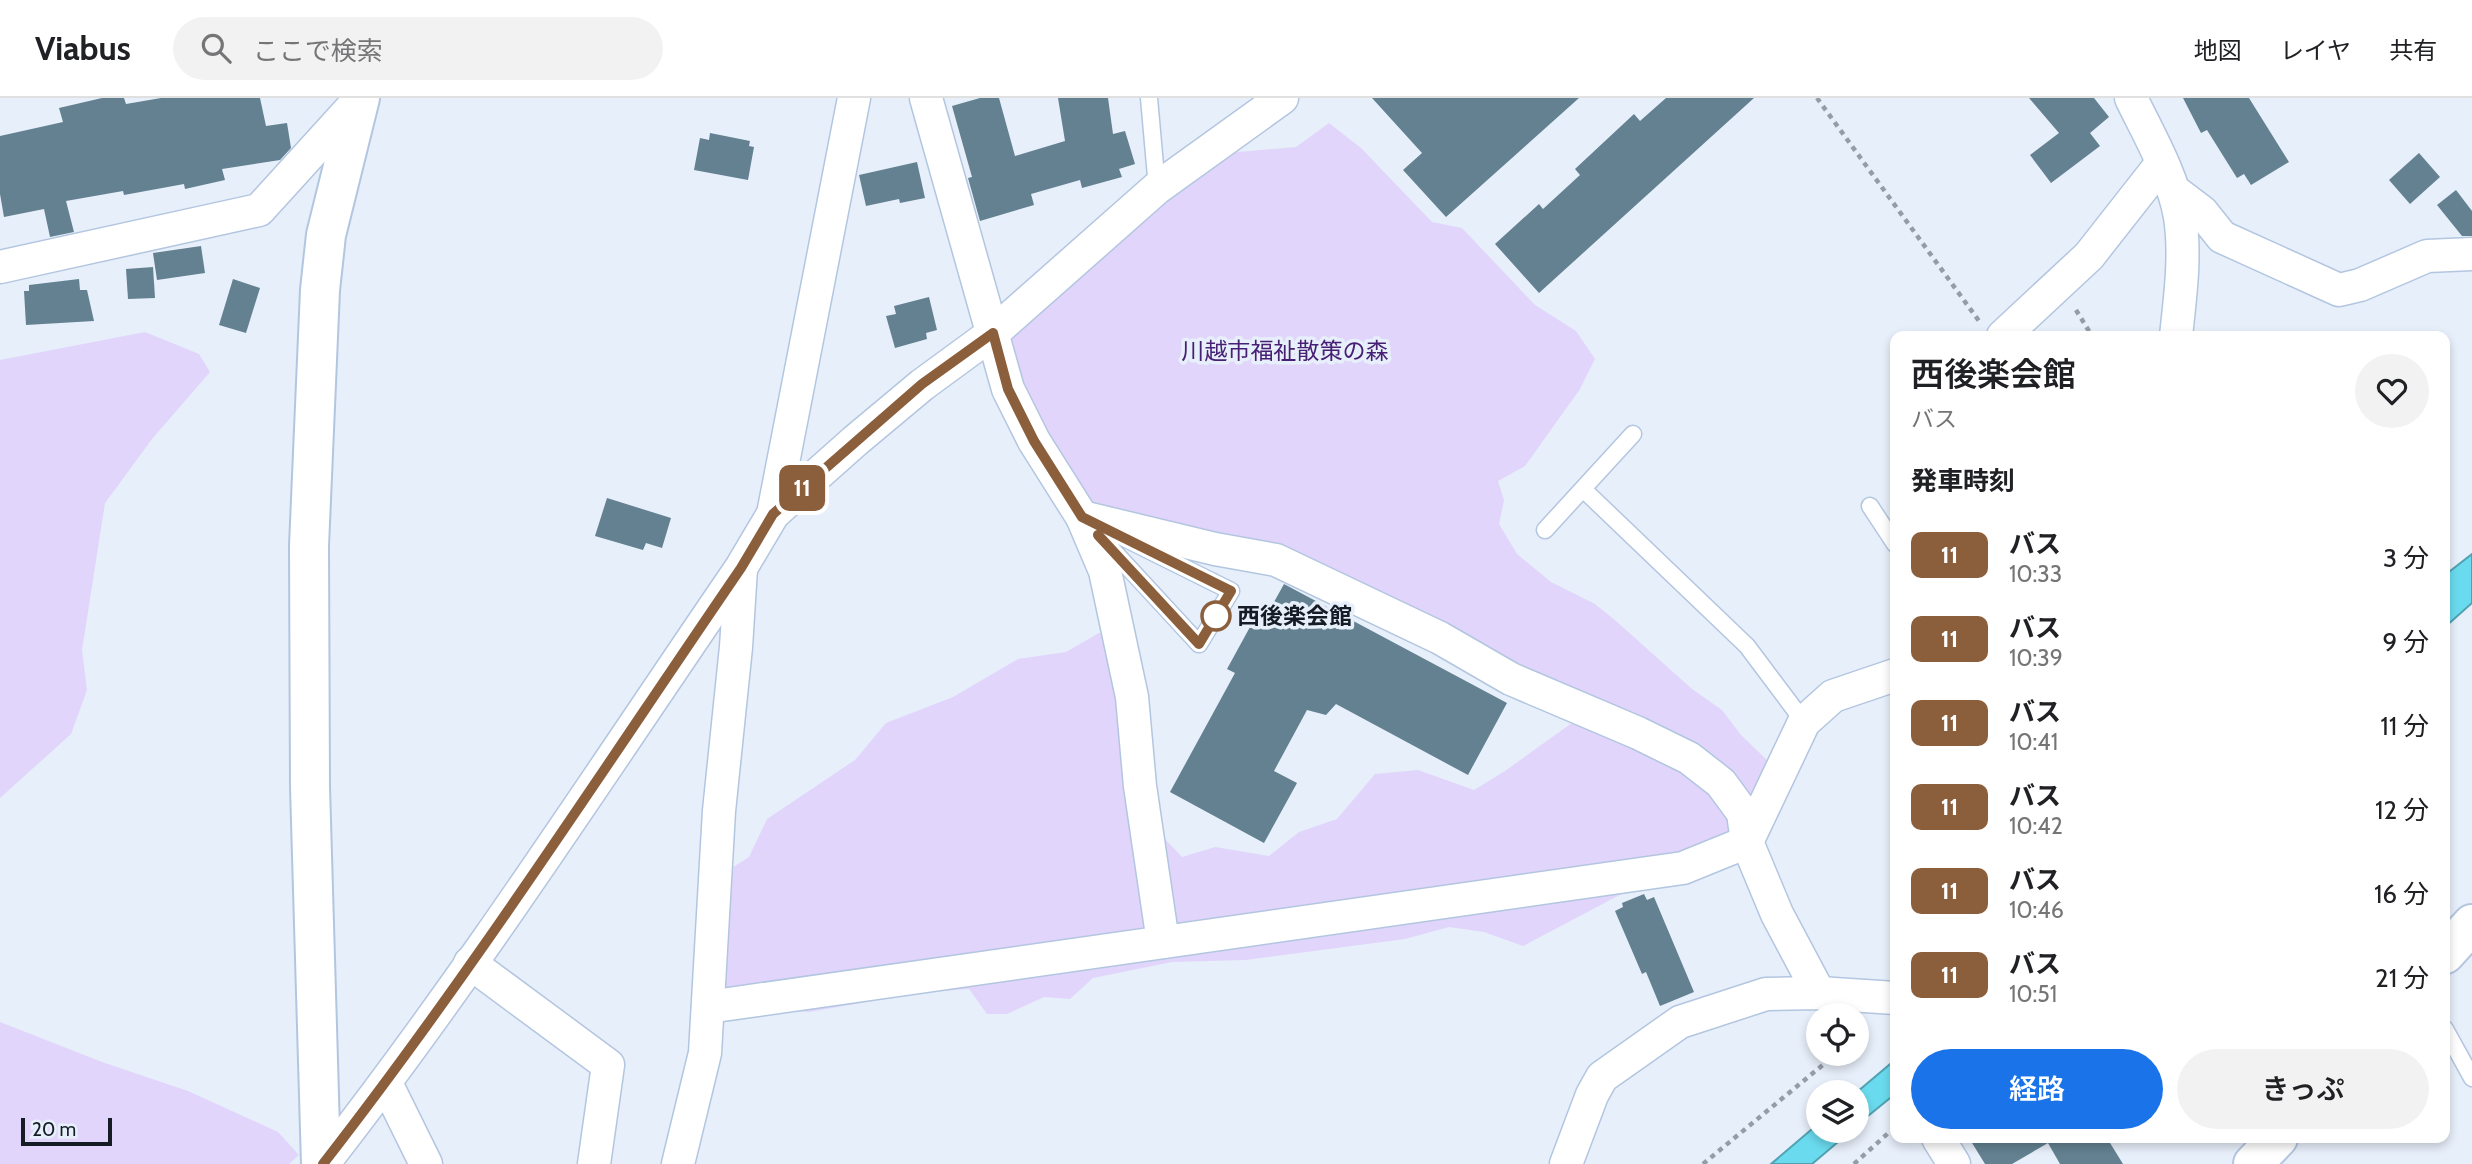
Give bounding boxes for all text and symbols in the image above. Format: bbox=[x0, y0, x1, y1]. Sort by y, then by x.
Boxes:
search box bbox=[173, 17, 663, 80]
text: Viabus bbox=[35, 28, 131, 68]
icon: search bbox=[197, 29, 235, 67]
text: ここで検索 bbox=[253, 35, 383, 67]
text: 地図 bbox=[2194, 36, 2242, 65]
text: レイヤ bbox=[2280, 36, 2351, 65]
text: 共有 bbox=[2389, 36, 2437, 65]
park label: 川越市福祉散策の森 bbox=[1182, 337, 1389, 365]
text: 西後楽会館 bbox=[1911, 354, 2076, 394]
button: heart bbox=[2355, 354, 2429, 428]
text: バス bbox=[1911, 405, 1957, 433]
line badge: 11 bbox=[770, 465, 834, 511]
text: 発車時刻 bbox=[1911, 465, 2015, 497]
text: 11 bbox=[793, 473, 811, 502]
text: バス bbox=[2009, 528, 2061, 560]
text: 11 bbox=[1941, 540, 1958, 569]
text: 3 分 bbox=[2383, 542, 2429, 574]
text: 10:33 bbox=[2009, 560, 2062, 588]
marker: 西後楽会館 bbox=[1201, 601, 1231, 631]
place label: 西後楽会館 bbox=[1237, 602, 1352, 630]
text: バス bbox=[2009, 612, 2061, 644]
text: 11 bbox=[1941, 624, 1958, 653]
text: 9 分 bbox=[2382, 626, 2429, 658]
text: 10:39 bbox=[2009, 644, 2063, 672]
text: バス bbox=[2009, 696, 2061, 728]
text: 11 bbox=[1941, 708, 1958, 737]
text: 11 分 bbox=[2380, 710, 2429, 742]
text: 10:41 bbox=[2009, 728, 2058, 756]
text: バス bbox=[2009, 780, 2061, 812]
text: 11 bbox=[1941, 792, 1958, 821]
text: 12 分 bbox=[2375, 794, 2429, 826]
text: 10:42 bbox=[2009, 812, 2063, 840]
text: バス bbox=[2009, 864, 2061, 896]
text: 11 bbox=[1941, 876, 1958, 905]
text: 16 分 bbox=[2374, 878, 2429, 910]
text: 10:46 bbox=[2009, 896, 2064, 924]
text: バス bbox=[2009, 948, 2061, 980]
text: 11 bbox=[1941, 960, 1958, 989]
text: 21 分 bbox=[2375, 962, 2429, 994]
text: 10:51 bbox=[2009, 980, 2057, 1008]
map controls bbox=[1806, 1003, 1869, 1143]
button: locate bbox=[1806, 1003, 1869, 1066]
button: 経路 bbox=[1911, 1049, 2163, 1129]
button: きっぷ bbox=[2177, 1049, 2429, 1129]
button: layers bbox=[1806, 1080, 1869, 1143]
scale bar bbox=[21, 1115, 112, 1147]
text: 20 m bbox=[32, 1118, 76, 1141]

